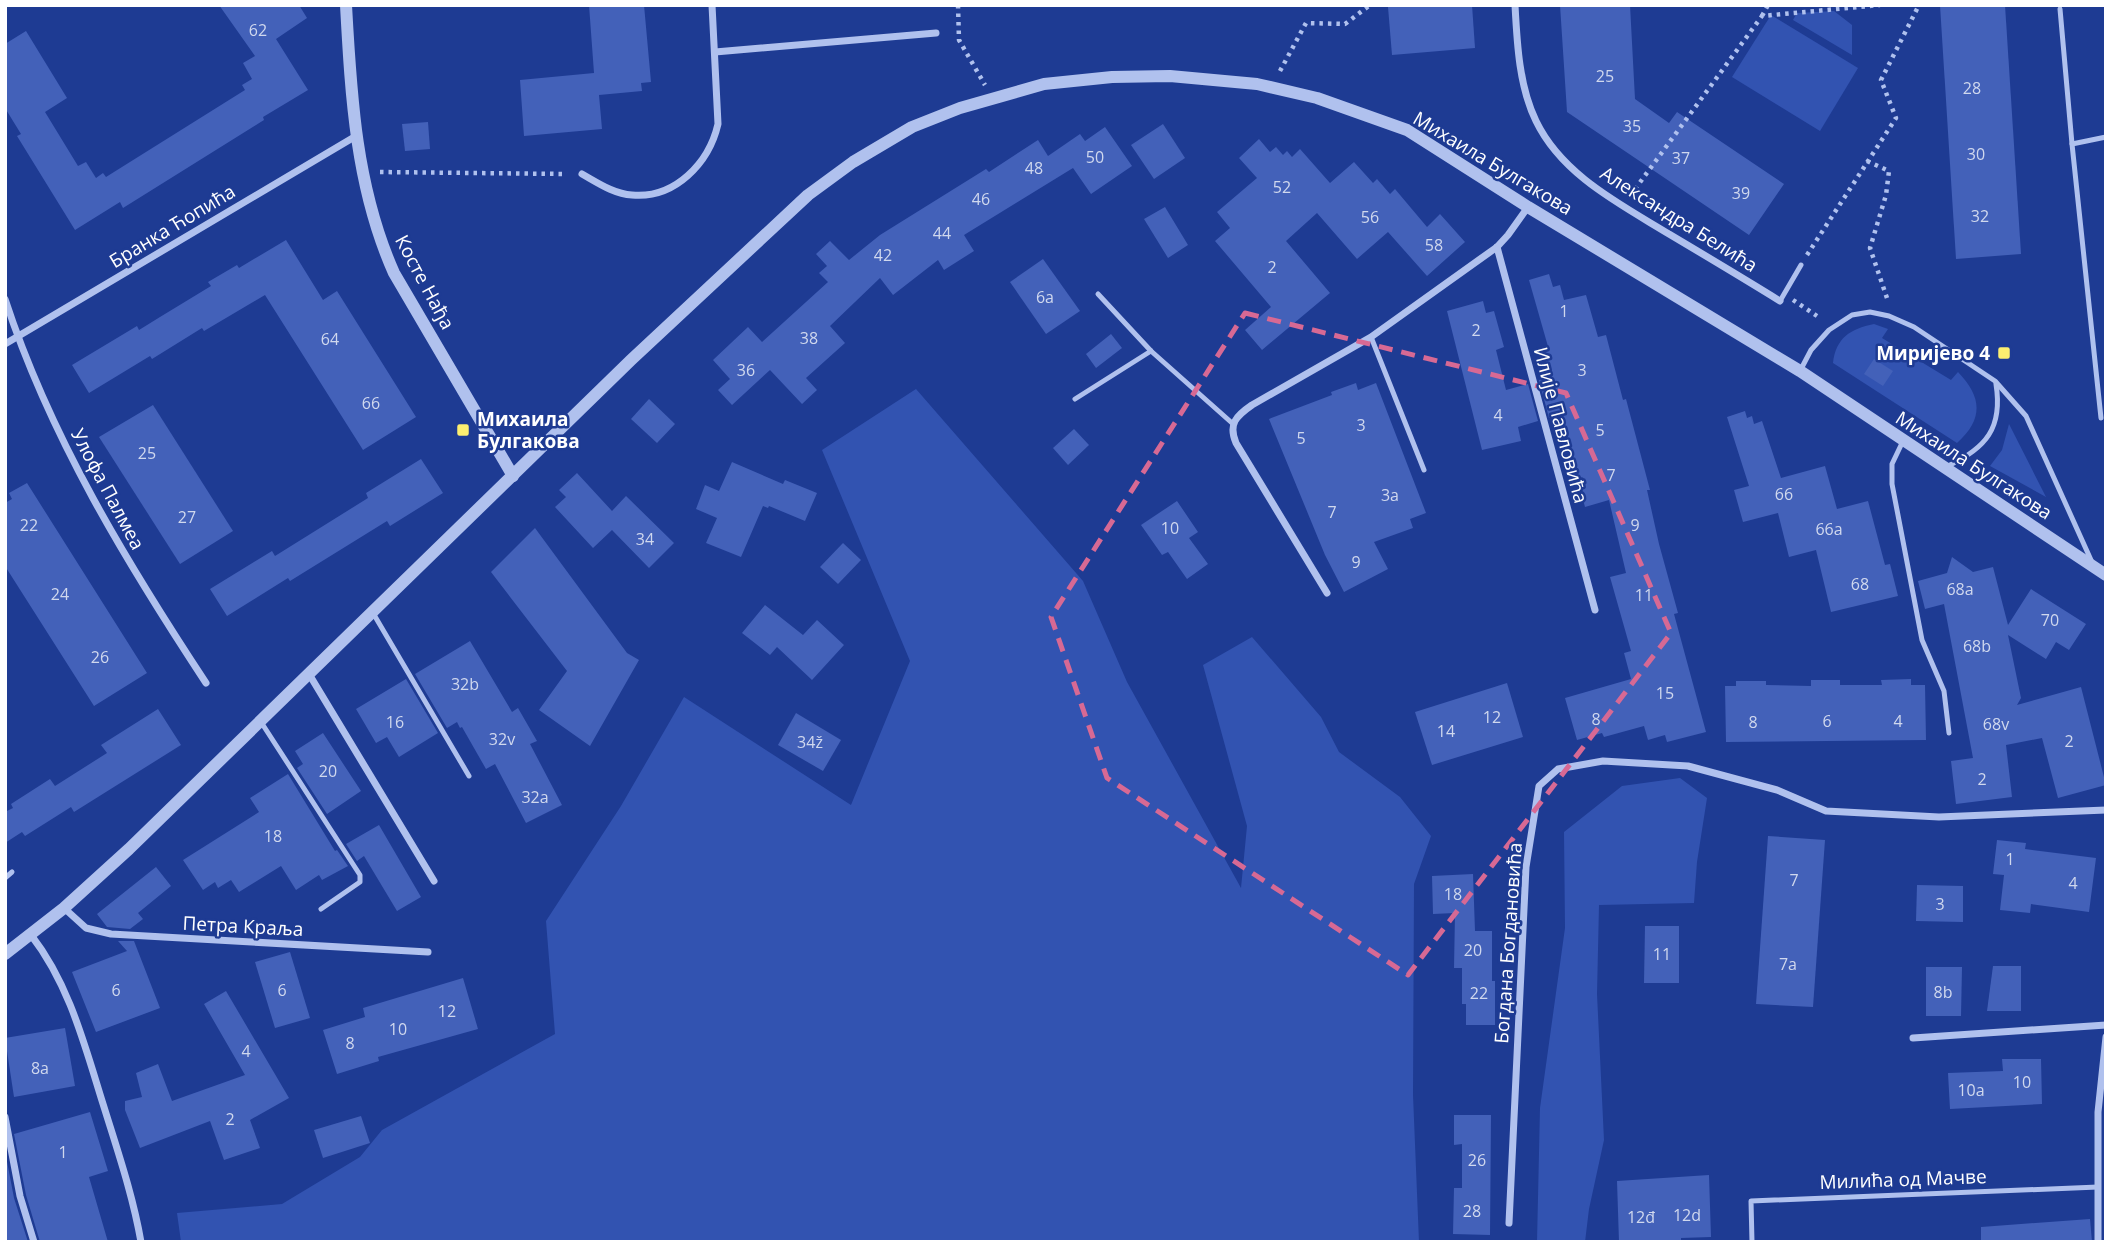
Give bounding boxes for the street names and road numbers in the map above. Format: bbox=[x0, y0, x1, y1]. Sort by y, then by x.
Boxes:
street label: Михаила Булгакова bbox=[1408, 105, 1578, 221]
street label: Александра Белића bbox=[1596, 160, 1762, 278]
street label: Бранка Ћопића bbox=[104, 178, 240, 274]
street label: Косте Нађа bbox=[389, 230, 461, 334]
street label: Илије Павловића bbox=[1528, 344, 1594, 506]
street label: Михаила Булгакова bbox=[1891, 405, 2057, 525]
street label: Улофа Палмеа bbox=[65, 424, 151, 554]
street label: Богдана Богдановића bbox=[1488, 842, 1528, 1044]
street label: Петра Краља bbox=[182, 910, 304, 942]
street label: Милића од Мачве bbox=[1819, 1163, 1987, 1195]

